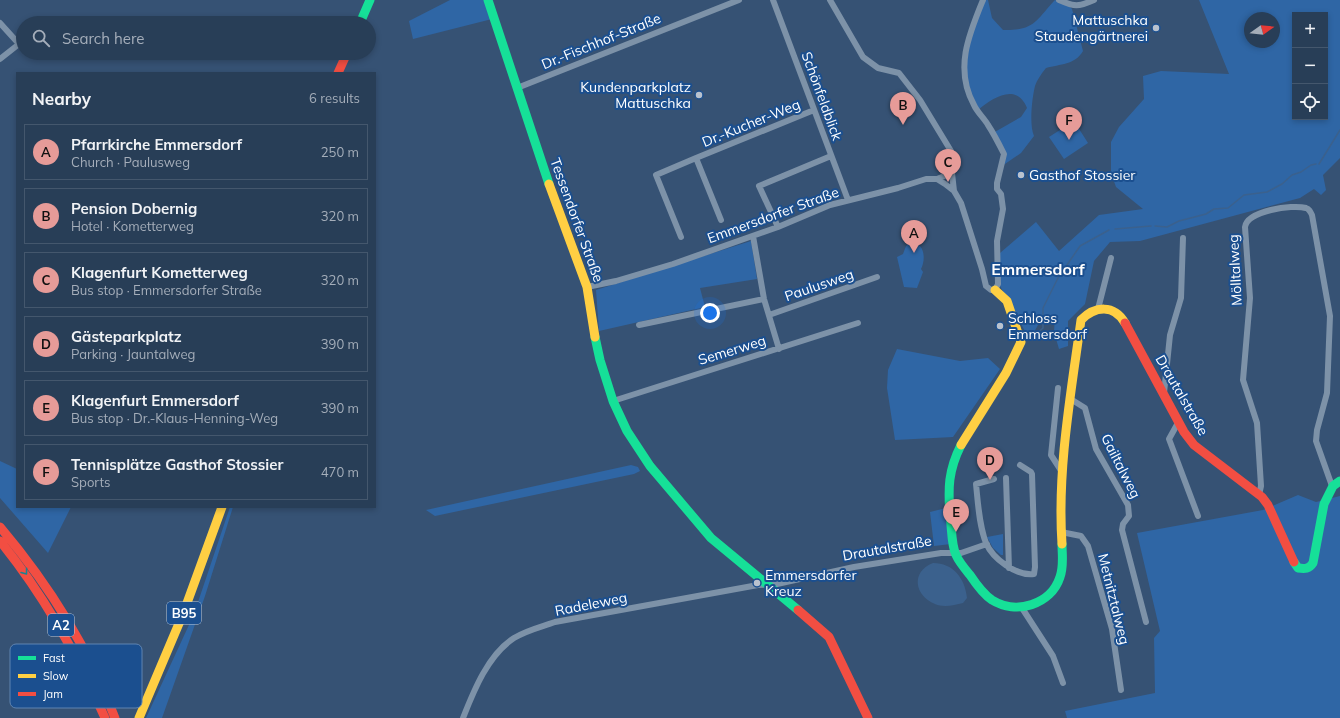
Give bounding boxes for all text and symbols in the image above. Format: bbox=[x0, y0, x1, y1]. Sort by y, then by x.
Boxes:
street label: Dr.-Fischhof-Straße bbox=[539, 9, 663, 73]
place label: Mattuschka Staudengärtnerei bbox=[1035, 11, 1148, 45]
north arrow bbox=[1244, 12, 1280, 48]
map controls bbox=[1292, 12, 1328, 120]
button: + bbox=[1292, 12, 1328, 48]
search box bbox=[16, 16, 376, 60]
marker: Mattuschka Staudengärtnerei bbox=[1151, 23, 1161, 33]
icon: search bbox=[30, 27, 52, 49]
text: Search here bbox=[62, 29, 144, 48]
button: − bbox=[1292, 48, 1328, 84]
street label: Schönfeldblick bbox=[798, 49, 847, 144]
place label: Kundenparkplatz Mattuschka bbox=[580, 78, 691, 112]
button: locate bbox=[1292, 84, 1328, 120]
text: Nearby bbox=[32, 88, 91, 109]
text: 6 results bbox=[309, 90, 360, 106]
marker: Kundenparkplatz Mattuschka bbox=[694, 90, 704, 100]
pin: B bbox=[890, 92, 916, 125]
street label: Dr.-Kucher-Weg bbox=[699, 95, 803, 151]
pin: F bbox=[1056, 107, 1082, 140]
text: Pfarrkirche Emmersdorf bbox=[71, 135, 242, 154]
text: A bbox=[41, 144, 51, 160]
text: 250 m bbox=[321, 144, 359, 160]
pin: C bbox=[935, 149, 961, 182]
text: Church · Paulusweg bbox=[71, 154, 190, 170]
street label: Tessendorfer Straße bbox=[546, 155, 608, 285]
place label: Gasthof Stossier bbox=[1029, 166, 1136, 184]
marker: Gasthof Stossier bbox=[1016, 170, 1026, 180]
street label: Emmersdorfer Straße bbox=[705, 183, 841, 247]
text: Pension Dobernig bbox=[71, 199, 197, 218]
text: B bbox=[42, 208, 50, 224]
text: 320 m bbox=[321, 208, 359, 224]
text: Hotel · Kometterweg bbox=[71, 218, 194, 234]
pin: A bbox=[901, 220, 927, 253]
street label: Mölltalweg bbox=[1224, 234, 1246, 306]
district label: Emmersdorf bbox=[991, 259, 1086, 279]
text: Klagenfurt Kometterweg bbox=[71, 263, 248, 282]
street label: Paulusweg bbox=[782, 265, 856, 305]
text: C bbox=[42, 272, 50, 288]
text: 320 m bbox=[321, 272, 359, 288]
text: Bus stop · Emmersdorfer Straße bbox=[71, 282, 262, 298]
your location bbox=[700, 303, 720, 323]
place label: Schloss Emmersdorf bbox=[1008, 309, 1087, 343]
marker: Schloss Emmersdorf bbox=[995, 321, 1005, 331]
text: Gästeparkplatz bbox=[71, 327, 182, 346]
street label: Semerweg bbox=[696, 331, 768, 369]
text: D bbox=[41, 336, 51, 352]
text: 390 m bbox=[321, 336, 359, 352]
text: Parking · Jauntalweg bbox=[71, 346, 195, 362]
street label: Drautalstraße bbox=[1152, 351, 1212, 439]
text: Klagenfurt Emmersdorf bbox=[71, 391, 239, 410]
text: E bbox=[42, 400, 50, 416]
text: 390 m bbox=[321, 400, 359, 416]
text: Bus stop · Dr.-Klaus-Henning-Weg bbox=[71, 410, 278, 426]
street label: Gailtalweg bbox=[1097, 431, 1145, 501]
pin: D bbox=[977, 447, 1003, 480]
text: Tennisplätze Gasthof Stossier bbox=[71, 455, 283, 474]
text: F bbox=[42, 464, 50, 480]
text: 470 m bbox=[321, 464, 359, 480]
text: Sports bbox=[71, 474, 110, 490]
pin: E bbox=[943, 499, 969, 532]
street label: Drautalstraße bbox=[841, 531, 933, 565]
street label: Metnitztalweg bbox=[1094, 552, 1134, 646]
place label: Emmersdorfer Kreuz bbox=[765, 566, 857, 600]
one-way arrow bbox=[20, 567, 27, 574]
marker: Emmersdorfer Kreuz bbox=[752, 578, 762, 588]
street label: Radeleweg bbox=[553, 588, 629, 620]
road number: B95 bbox=[167, 602, 201, 624]
road number: A2 bbox=[48, 614, 74, 636]
legend bbox=[10, 644, 142, 708]
text: Fast bbox=[43, 651, 65, 665]
text: Slow bbox=[43, 669, 69, 683]
text: Jam bbox=[43, 687, 63, 701]

